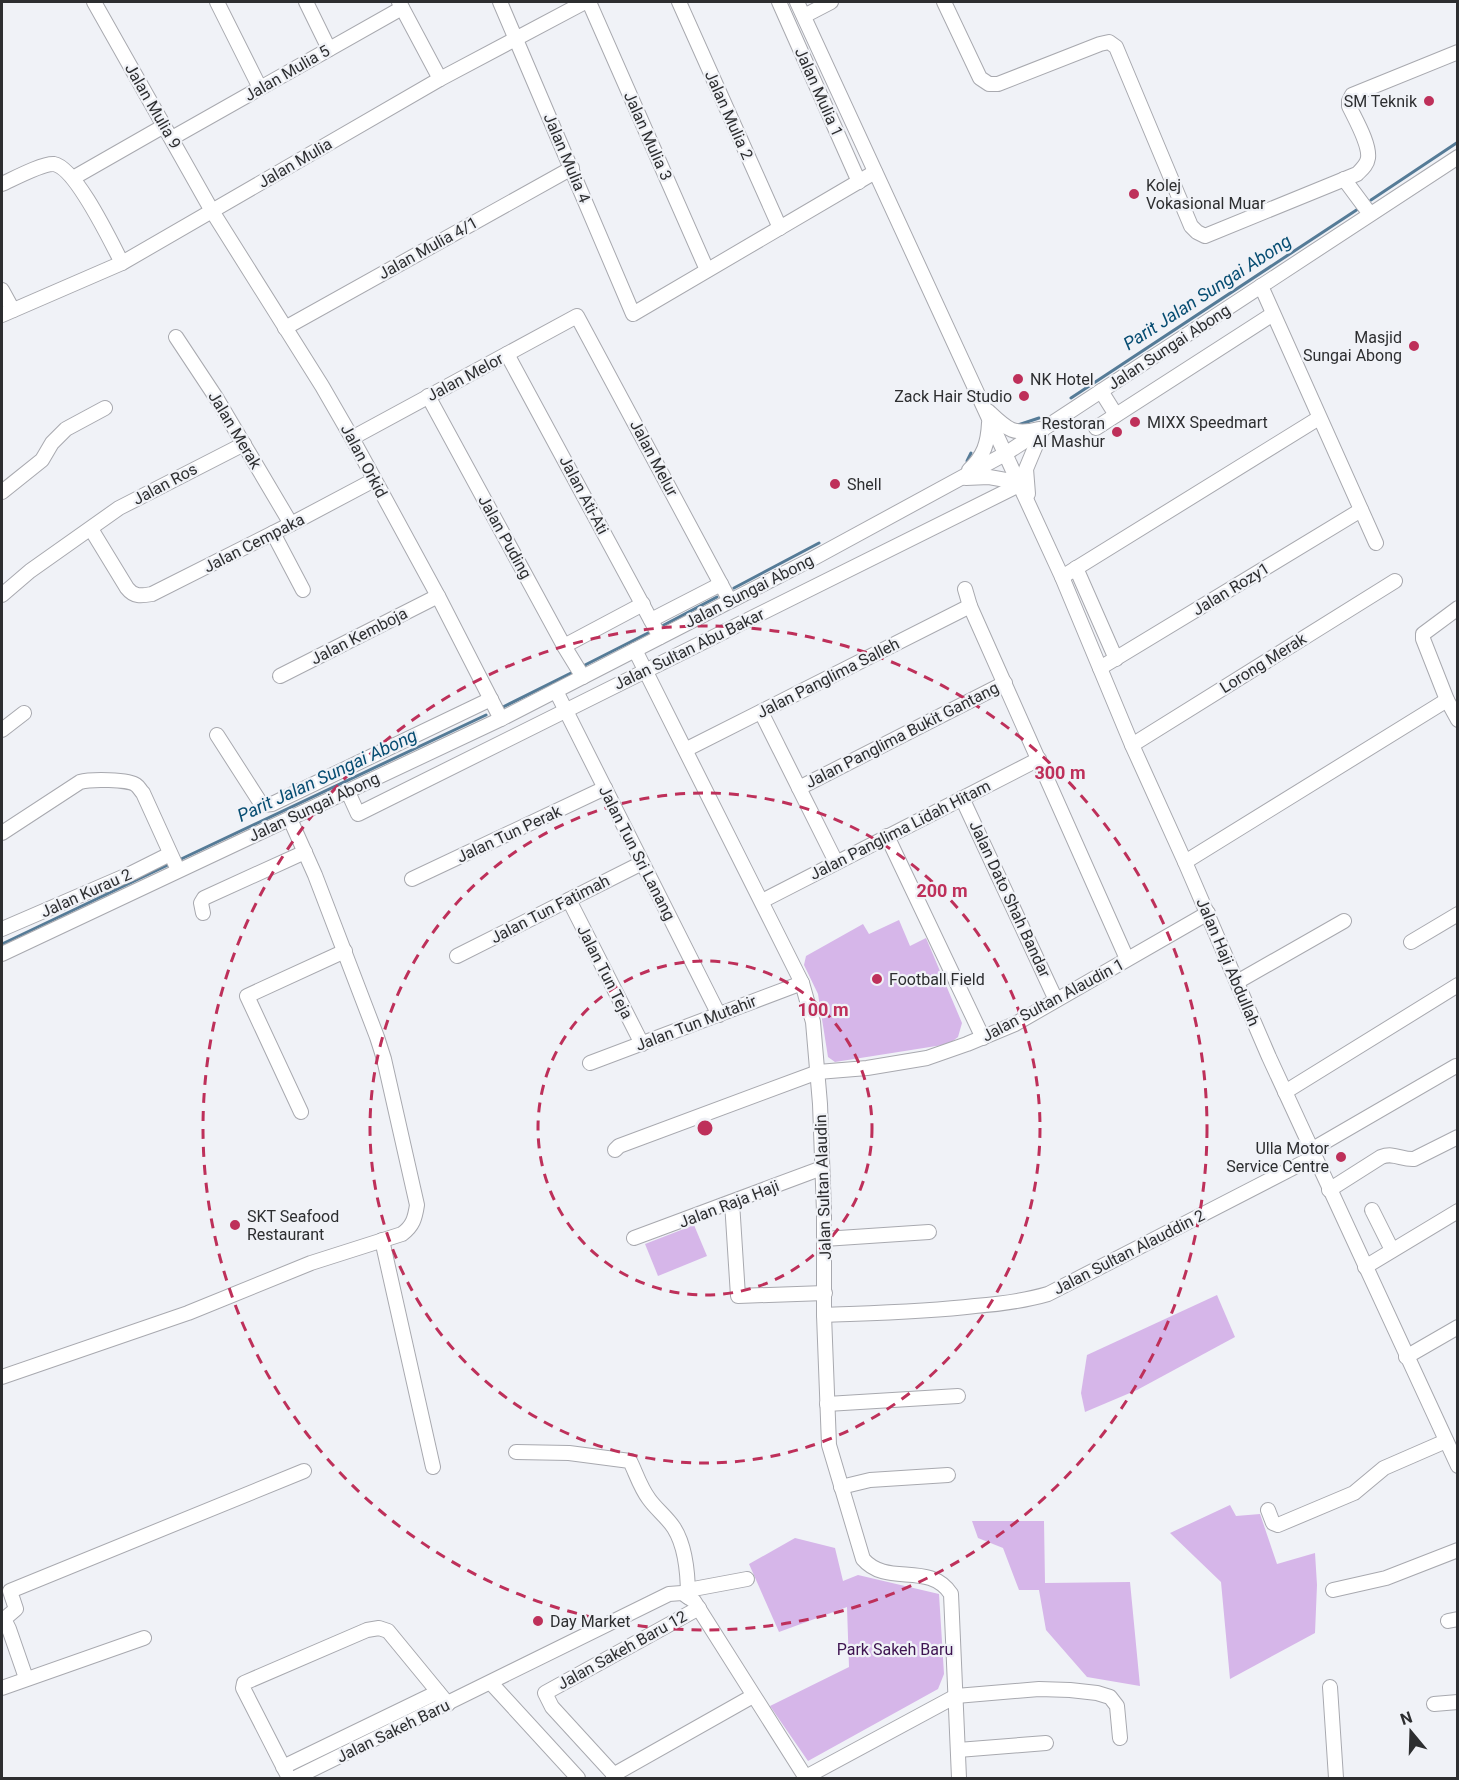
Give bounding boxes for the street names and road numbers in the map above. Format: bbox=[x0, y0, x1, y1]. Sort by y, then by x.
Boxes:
street label: Jalan Mulia 5 bbox=[241, 41, 333, 105]
street label: Jalan Mulia 1 bbox=[791, 45, 847, 139]
street label: Jalan Mulia 9 bbox=[121, 60, 185, 152]
street label: Jalan Mulia 2 bbox=[701, 68, 757, 162]
street label: Jalan Mulia 3 bbox=[620, 89, 676, 183]
street label: Jalan Mulia 4 bbox=[540, 110, 594, 206]
street label: Jalan Mulia bbox=[255, 134, 335, 192]
street label: Jalan Mulia 4/1 bbox=[375, 213, 481, 283]
street label: Jalan Sungai Abong bbox=[1104, 300, 1234, 394]
street label: Jalan Melor bbox=[424, 349, 507, 405]
street label: Jalan Merak bbox=[204, 388, 266, 473]
street label: Jalan Melur bbox=[626, 417, 682, 500]
street label: Jalan Orkid bbox=[337, 421, 391, 501]
street label: Jalan Ati-Ati bbox=[555, 452, 613, 538]
street label: Jalan Ros bbox=[130, 459, 200, 509]
street label: Jalan Puding bbox=[474, 492, 536, 582]
street label: Jalan Cempaka bbox=[201, 509, 307, 577]
street label: Jalan Sungai Abong bbox=[681, 550, 817, 632]
street label: Jalan Rozy1 bbox=[1189, 559, 1273, 619]
street label: Jalan Kemboja bbox=[307, 603, 411, 669]
street label: Jalan Sultan Abu Bakar bbox=[611, 604, 768, 694]
street label: Lorong Merak bbox=[1216, 628, 1310, 697]
street label: Jalan Panglima Salleh bbox=[754, 634, 902, 722]
street label: Jalan Panglima Bukit Gantang bbox=[802, 678, 1002, 792]
street label: Jalan Sungai Abong bbox=[246, 768, 382, 846]
street label: Jalan Panglima Lidah Hitam bbox=[806, 776, 994, 884]
street label: Jalan Tun Sri Lanang bbox=[595, 783, 679, 923]
street label: Jalan Tun Perak bbox=[454, 801, 565, 867]
street label: Jalan Dato Shah Bandar bbox=[965, 818, 1055, 981]
street label: Jalan Kurau 2 bbox=[38, 865, 134, 921]
street label: Jalan Tun Fatimah bbox=[487, 871, 613, 947]
street label: Jalan Haji Abdullah bbox=[1192, 895, 1264, 1029]
street label: Jalan Tun Teja bbox=[573, 922, 637, 1022]
street label: Jalan Sultan Alaudin 1 bbox=[979, 954, 1127, 1046]
street label: Jalan Tun Mutahir bbox=[633, 991, 760, 1055]
street label: Jalan Sultan Alaudin bbox=[811, 1114, 835, 1260]
street label: Jalan Raja Haji bbox=[676, 1176, 782, 1232]
street label: Jalan Sultan Alauddin 2 bbox=[1050, 1206, 1208, 1298]
street label: Jalan Sakeh Baru 12 bbox=[554, 1606, 690, 1694]
street label: Jalan Sakeh Baru bbox=[333, 1695, 453, 1767]

